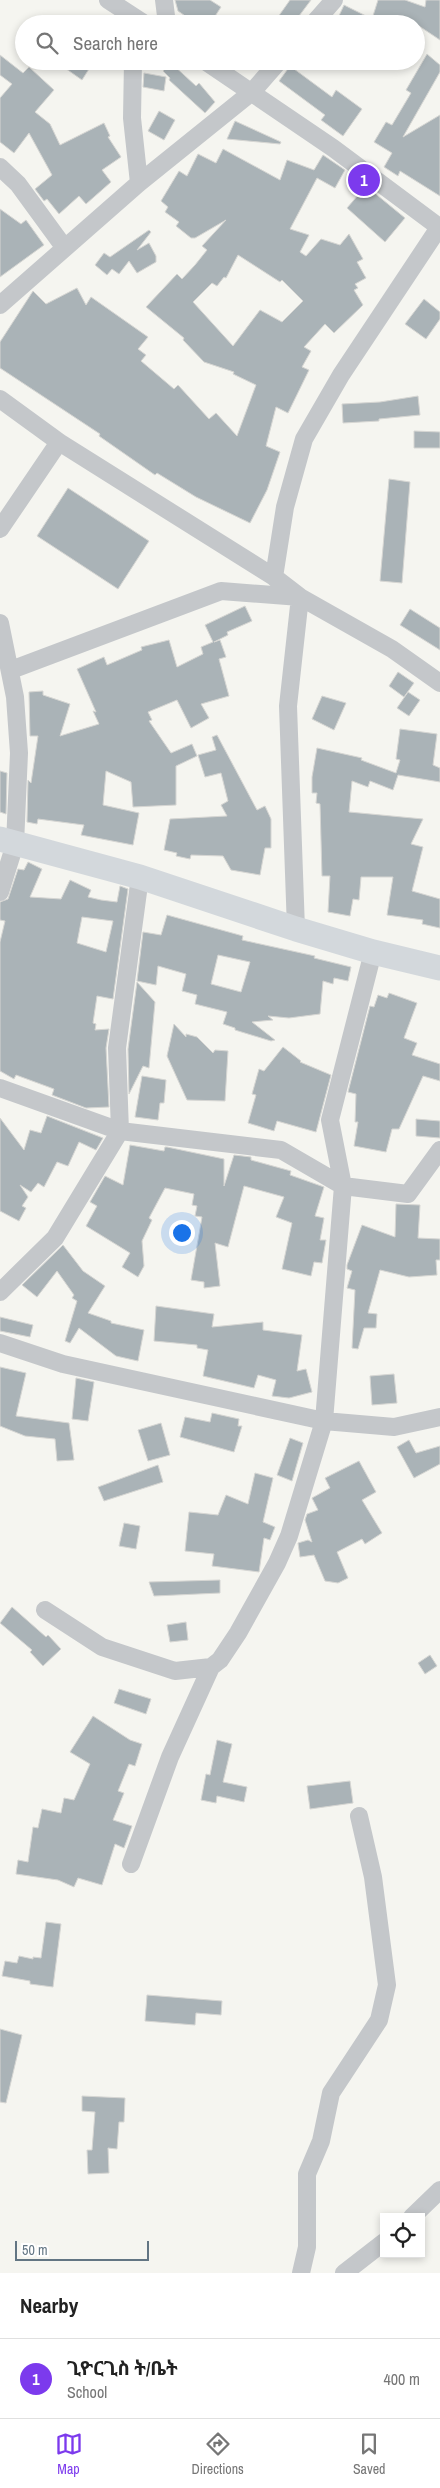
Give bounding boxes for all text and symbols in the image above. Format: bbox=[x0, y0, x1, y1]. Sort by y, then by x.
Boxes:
search box bbox=[15, 15, 425, 70]
icon: search bbox=[33, 29, 61, 57]
text: Search here bbox=[73, 30, 158, 56]
pin: 1 bbox=[348, 161, 380, 199]
your location bbox=[169, 1220, 195, 1246]
map controls bbox=[380, 2213, 425, 2258]
button: locate bbox=[380, 2213, 425, 2258]
scale bar bbox=[15, 2238, 149, 2261]
text: 50 m bbox=[22, 2241, 48, 2259]
text: Nearby bbox=[20, 2291, 78, 2320]
text: ጊዮርጊስ ት/ቤት bbox=[67, 2355, 178, 2381]
text: 1 bbox=[32, 2368, 40, 2390]
text: 400 m bbox=[384, 2368, 420, 2390]
text: School bbox=[67, 2381, 107, 2403]
tab: Map bbox=[55, 2430, 83, 2478]
tab: Directions bbox=[192, 2430, 244, 2478]
tab: Saved bbox=[353, 2430, 385, 2478]

